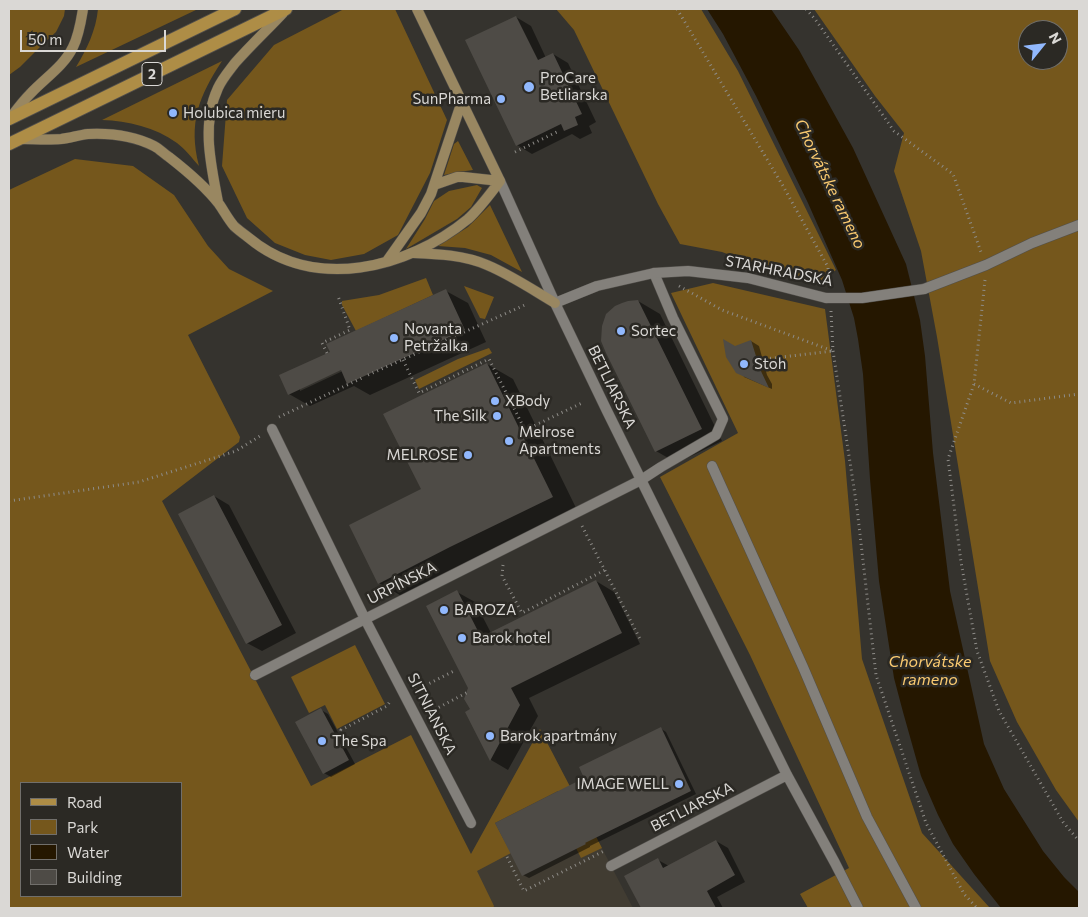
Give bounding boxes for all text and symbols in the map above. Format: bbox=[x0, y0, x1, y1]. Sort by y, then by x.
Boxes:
scale bar bbox=[22, 20, 169, 52]
north arrow bbox=[1018, 20, 1068, 70]
text: N bbox=[1046, 29, 1066, 47]
text: 50 m bbox=[28, 30, 62, 48]
road number: 2 bbox=[142, 62, 162, 86]
place label: ProCare Betliarska bbox=[540, 69, 608, 104]
marker: ProCare Betliarska bbox=[522, 80, 536, 94]
place label: SunPharma bbox=[412, 90, 491, 108]
marker: SunPharma bbox=[495, 93, 507, 105]
place label: Holubica mieru bbox=[183, 104, 285, 122]
marker: Holubica mieru bbox=[167, 107, 179, 119]
water label: Chorvátske rameno bbox=[790, 116, 870, 252]
street label: STARHRADSKÁ bbox=[724, 252, 834, 290]
place label: Novanta Petržalka bbox=[404, 320, 468, 355]
place label: Sortec bbox=[631, 322, 676, 340]
marker: Sortec bbox=[615, 325, 627, 337]
marker: Novanta Petržalka bbox=[388, 332, 400, 344]
street label: BETLIARSKA bbox=[584, 342, 640, 432]
place label: Stoh bbox=[754, 355, 786, 373]
marker: Stoh bbox=[738, 358, 750, 370]
place label: XBody bbox=[505, 392, 550, 410]
marker: XBody bbox=[489, 395, 501, 407]
place label: The Silk bbox=[433, 407, 487, 425]
marker: The Silk bbox=[491, 410, 503, 422]
place label: Melrose Apartments bbox=[519, 423, 601, 458]
marker: Melrose Apartments bbox=[503, 435, 515, 447]
place label: MELROSE bbox=[386, 446, 458, 464]
marker: MELROSE bbox=[462, 449, 474, 461]
street label: URPÍNSKA bbox=[364, 558, 440, 608]
place label: BAROZA bbox=[454, 601, 516, 619]
marker: BAROZA bbox=[438, 604, 450, 616]
place label: Barok hotel bbox=[472, 629, 550, 647]
marker: Barok hotel bbox=[456, 632, 468, 644]
water label: Chorvátske rameno bbox=[888, 652, 972, 690]
street label: SITNIANSKA bbox=[404, 670, 460, 758]
place label: Barok apartmány bbox=[500, 727, 617, 745]
marker: Barok apartmány bbox=[484, 730, 496, 742]
place label: The Spa bbox=[332, 732, 387, 750]
marker: The Spa bbox=[316, 735, 328, 747]
place label: IMAGE WELL bbox=[576, 775, 669, 793]
street label: BETLIARSKA bbox=[648, 778, 736, 836]
marker: IMAGE WELL bbox=[673, 778, 685, 790]
legend bbox=[20, 782, 182, 897]
text: Road bbox=[67, 793, 102, 811]
text: Park bbox=[67, 818, 98, 836]
text: Water bbox=[67, 843, 109, 861]
text: Building bbox=[67, 868, 122, 886]

